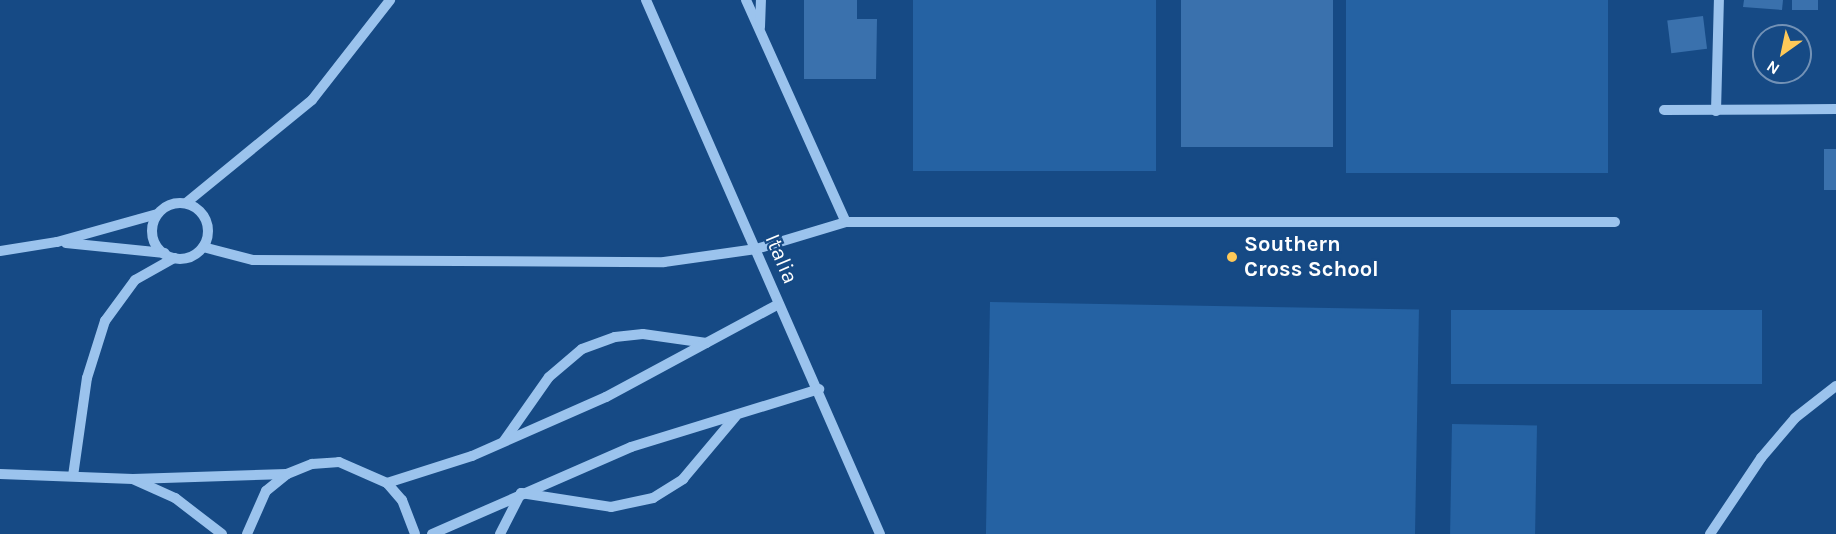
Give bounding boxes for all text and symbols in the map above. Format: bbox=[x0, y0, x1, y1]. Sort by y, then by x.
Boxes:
north arrow bbox=[1752, 24, 1812, 84]
text: N bbox=[1763, 57, 1783, 79]
street label: Italia bbox=[759, 230, 803, 288]
place label: Southern Cross School bbox=[1244, 231, 1379, 282]
marker: Southern Cross School bbox=[1225, 250, 1239, 264]

